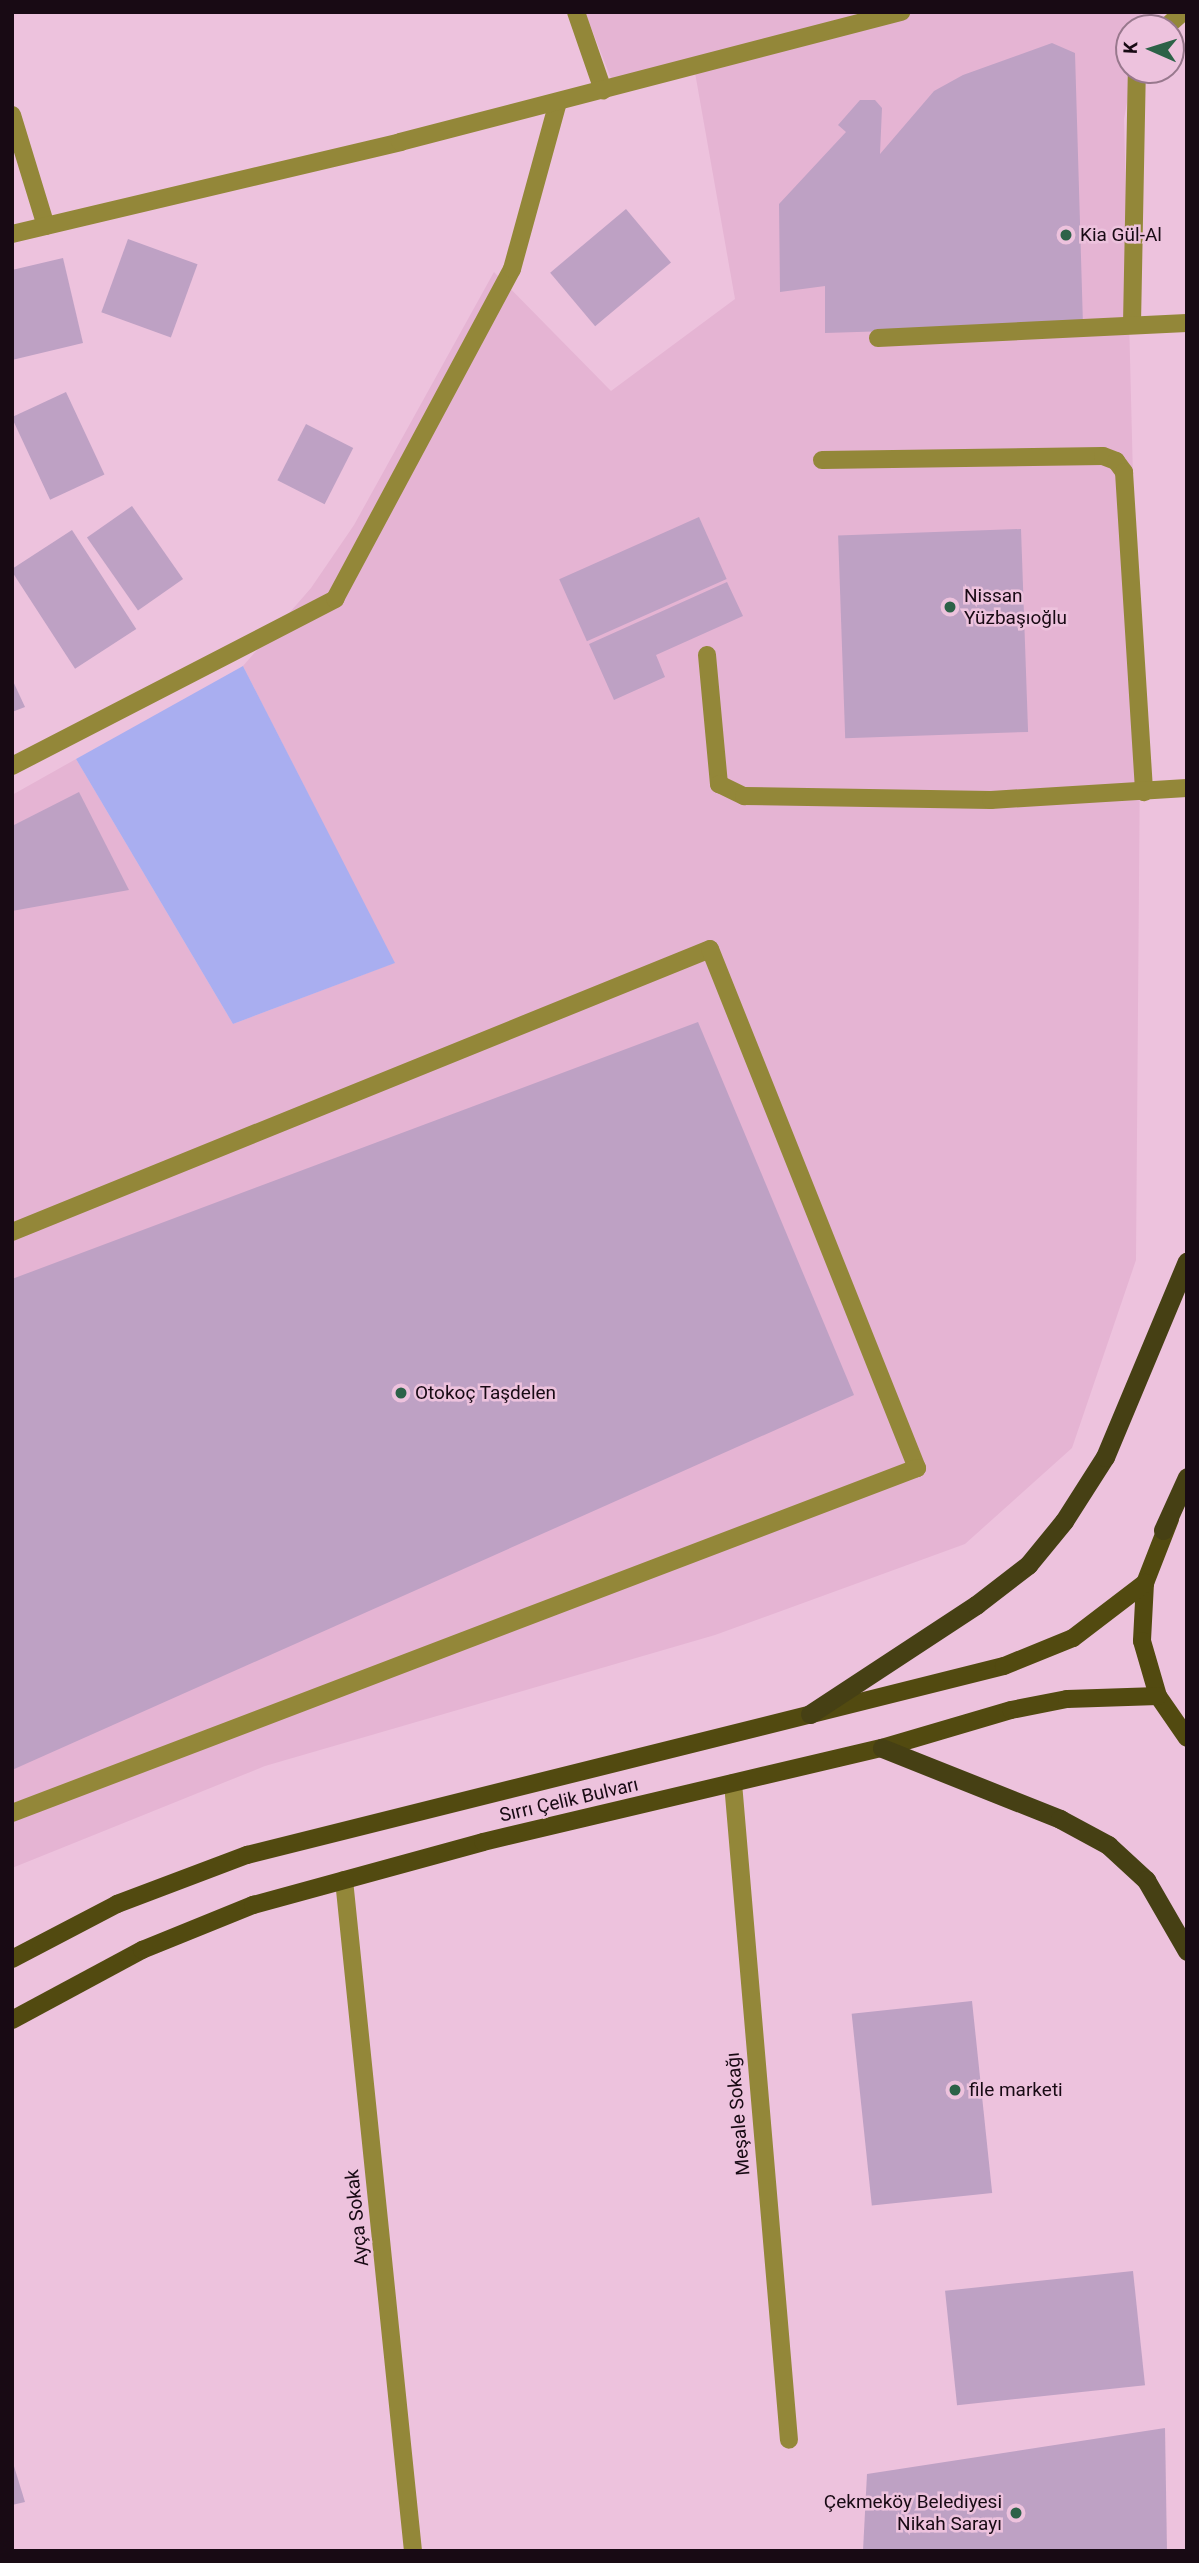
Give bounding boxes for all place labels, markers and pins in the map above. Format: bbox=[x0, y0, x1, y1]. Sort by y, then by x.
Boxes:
place label: Kia Gül-Al bbox=[1080, 224, 1162, 246]
marker: Kia Gül-Al bbox=[1058, 227, 1074, 243]
place label: Nissan Yüzbaşıoğlu bbox=[964, 585, 1067, 629]
marker: Nissan Yüzbaşıoğlu bbox=[942, 599, 958, 615]
place label: Otokoç Taşdelen bbox=[415, 1382, 556, 1404]
marker: Otokoç Taşdelen bbox=[393, 1385, 409, 1401]
place label: file marketi bbox=[969, 2079, 1063, 2101]
marker: file marketi bbox=[947, 2082, 963, 2098]
place label: Çekmeköy Belediyesi Nikah Sarayı bbox=[824, 2491, 1002, 2535]
marker: Çekmeköy Belediyesi Nikah Sarayı bbox=[1008, 2505, 1024, 2521]

